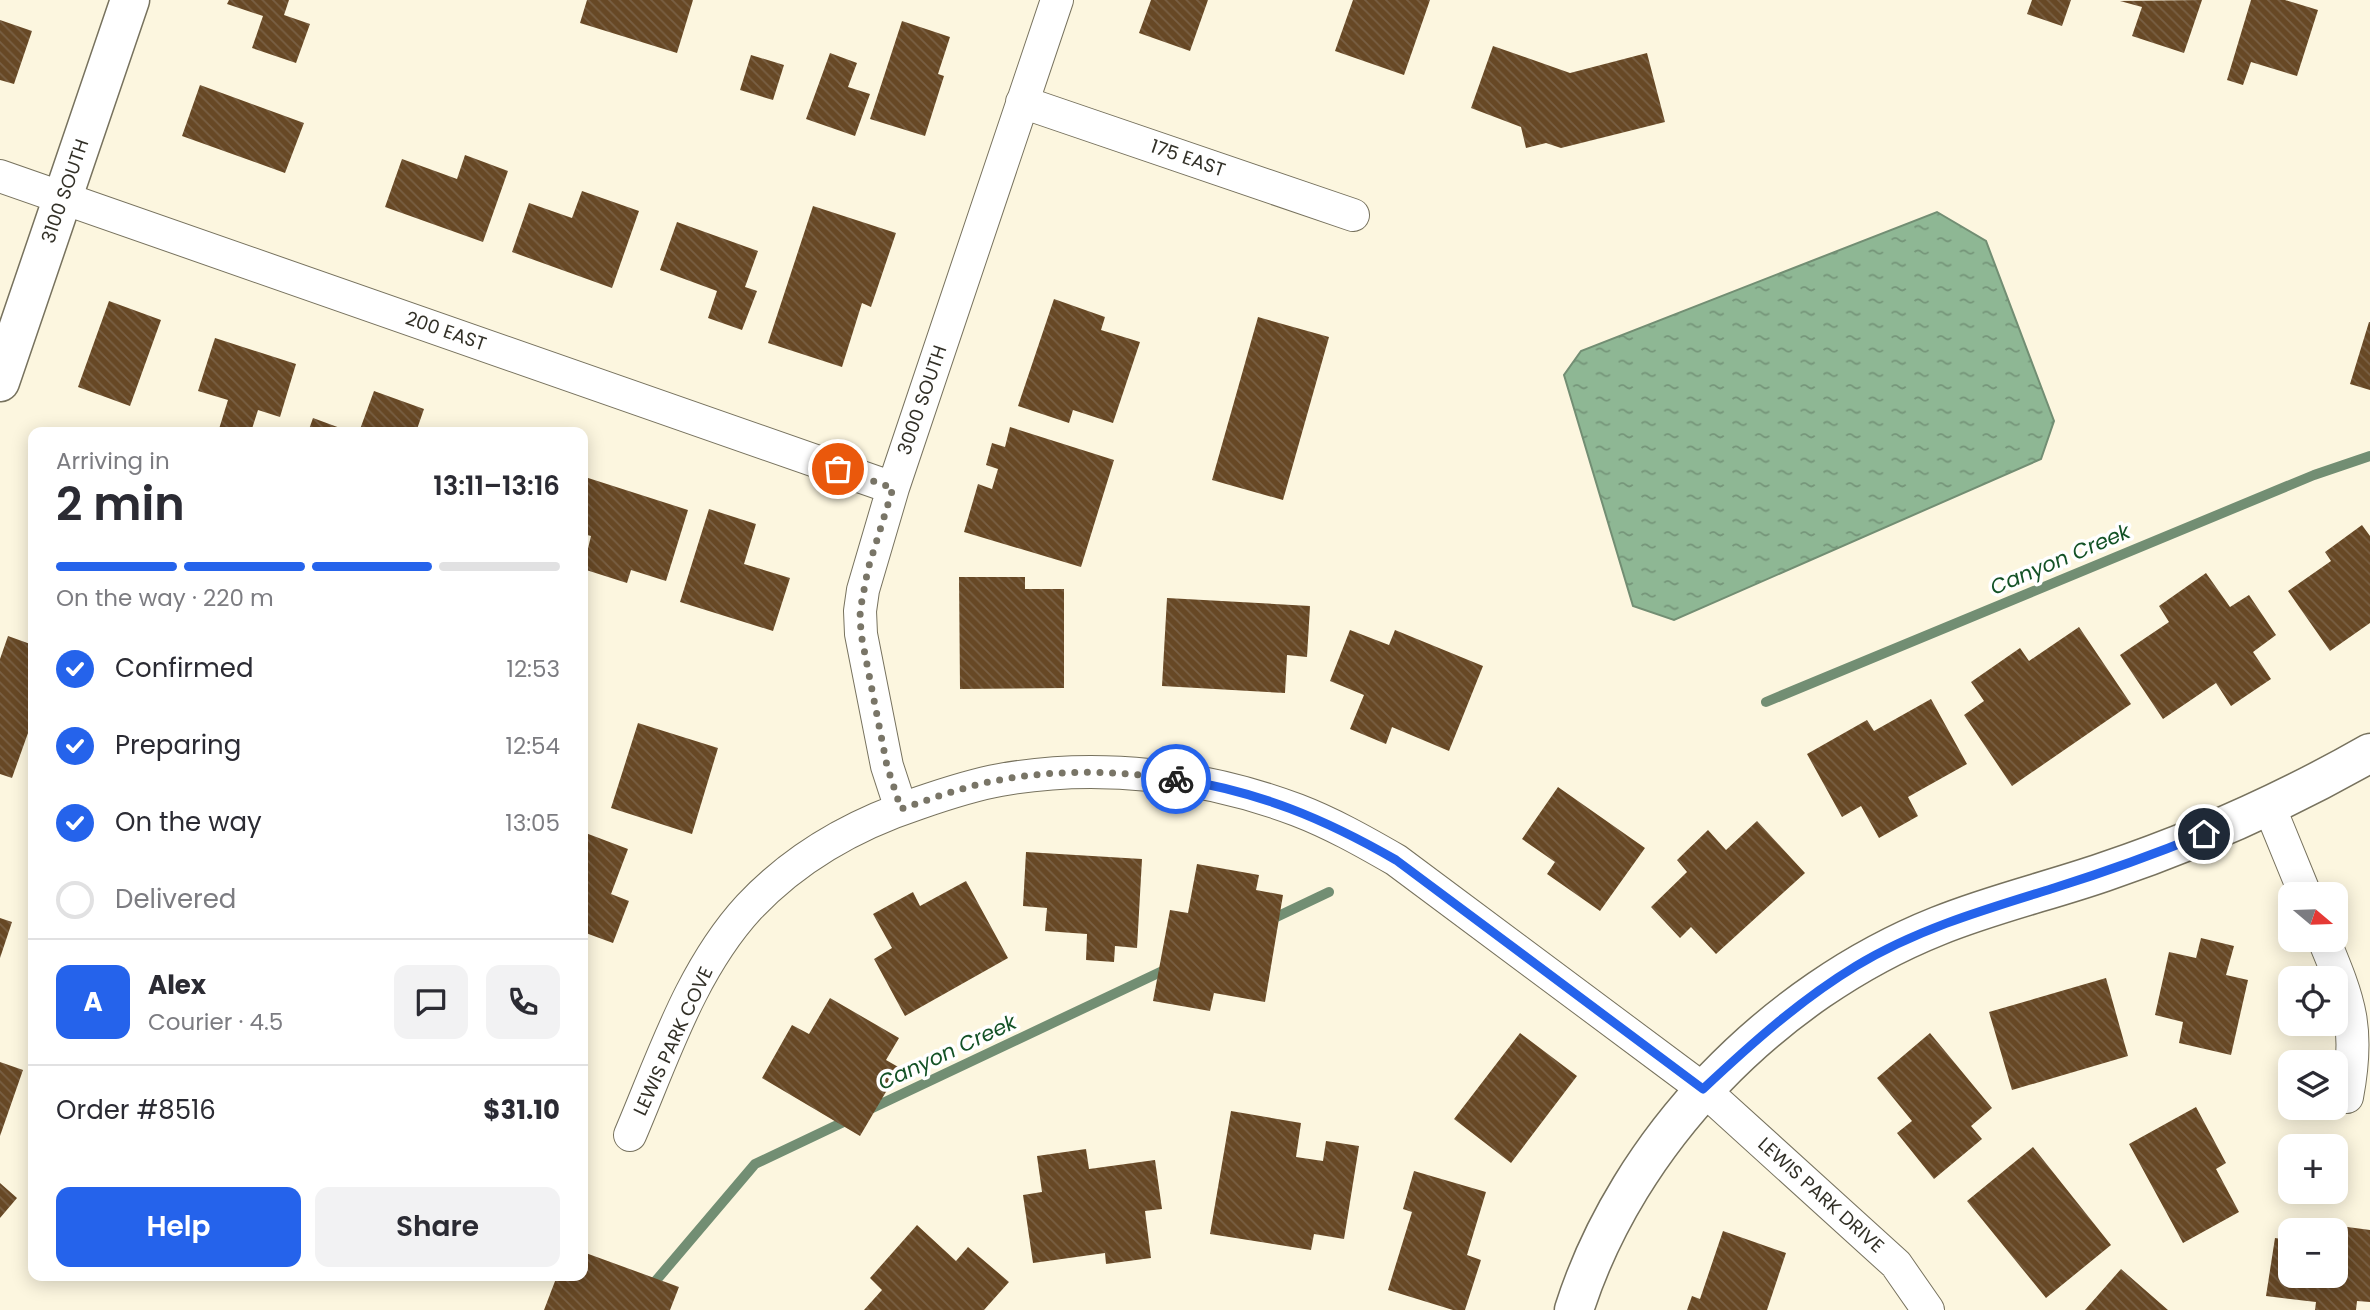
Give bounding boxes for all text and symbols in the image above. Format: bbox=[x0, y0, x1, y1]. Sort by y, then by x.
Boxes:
street label: 175 EAST bbox=[1147, 133, 1229, 183]
street label: 3100 SOUTH bbox=[35, 135, 95, 247]
street label: 200 EAST bbox=[402, 305, 490, 357]
street label: 3000 SOUTH bbox=[891, 342, 953, 458]
pin bbox=[808, 439, 868, 499]
text: Arriving in bbox=[56, 445, 170, 477]
icon: bag bbox=[819, 450, 857, 488]
text: 13:11–13:16 bbox=[433, 468, 560, 504]
text: 2 min bbox=[56, 472, 185, 536]
water label: Canyon Creek bbox=[1985, 516, 2136, 602]
text: On the way · 220 m bbox=[56, 582, 274, 614]
icon: check bbox=[56, 650, 94, 688]
text: Confirmed bbox=[115, 650, 253, 686]
text: 12:53 bbox=[507, 653, 560, 685]
icon: check bbox=[56, 727, 94, 765]
text: Preparing bbox=[115, 727, 241, 763]
text: 12:54 bbox=[506, 730, 560, 762]
courier bbox=[1141, 744, 1211, 814]
icon: bike bbox=[1157, 760, 1195, 798]
icon: check bbox=[56, 804, 94, 842]
text: On the way bbox=[115, 804, 262, 840]
pin bbox=[2174, 804, 2234, 864]
text: 13:05 bbox=[505, 807, 560, 839]
icon: home bbox=[2185, 815, 2223, 853]
text: Delivered bbox=[115, 881, 236, 917]
north arrow bbox=[2278, 882, 2348, 952]
map controls bbox=[2278, 882, 2348, 1288]
street label: LEWIS PARK COVE bbox=[627, 962, 719, 1120]
button: chat bbox=[394, 965, 468, 1039]
button: phone bbox=[486, 965, 560, 1039]
button: locate bbox=[2278, 966, 2348, 1036]
text: Alex bbox=[148, 967, 206, 1003]
text: A bbox=[83, 984, 103, 1020]
text: Courier · 4.5 bbox=[148, 1006, 283, 1038]
water label: Canyon Creek bbox=[873, 1007, 1022, 1097]
button: layers bbox=[2278, 1050, 2348, 1120]
text: Order #8516 bbox=[56, 1092, 216, 1128]
text: $31.10 bbox=[483, 1092, 560, 1128]
street label: LEWIS PARK DRIVE bbox=[1752, 1131, 1890, 1259]
button: + bbox=[2278, 1134, 2348, 1204]
button: Help bbox=[56, 1187, 301, 1267]
button: Share bbox=[315, 1187, 560, 1267]
button: − bbox=[2278, 1218, 2348, 1288]

